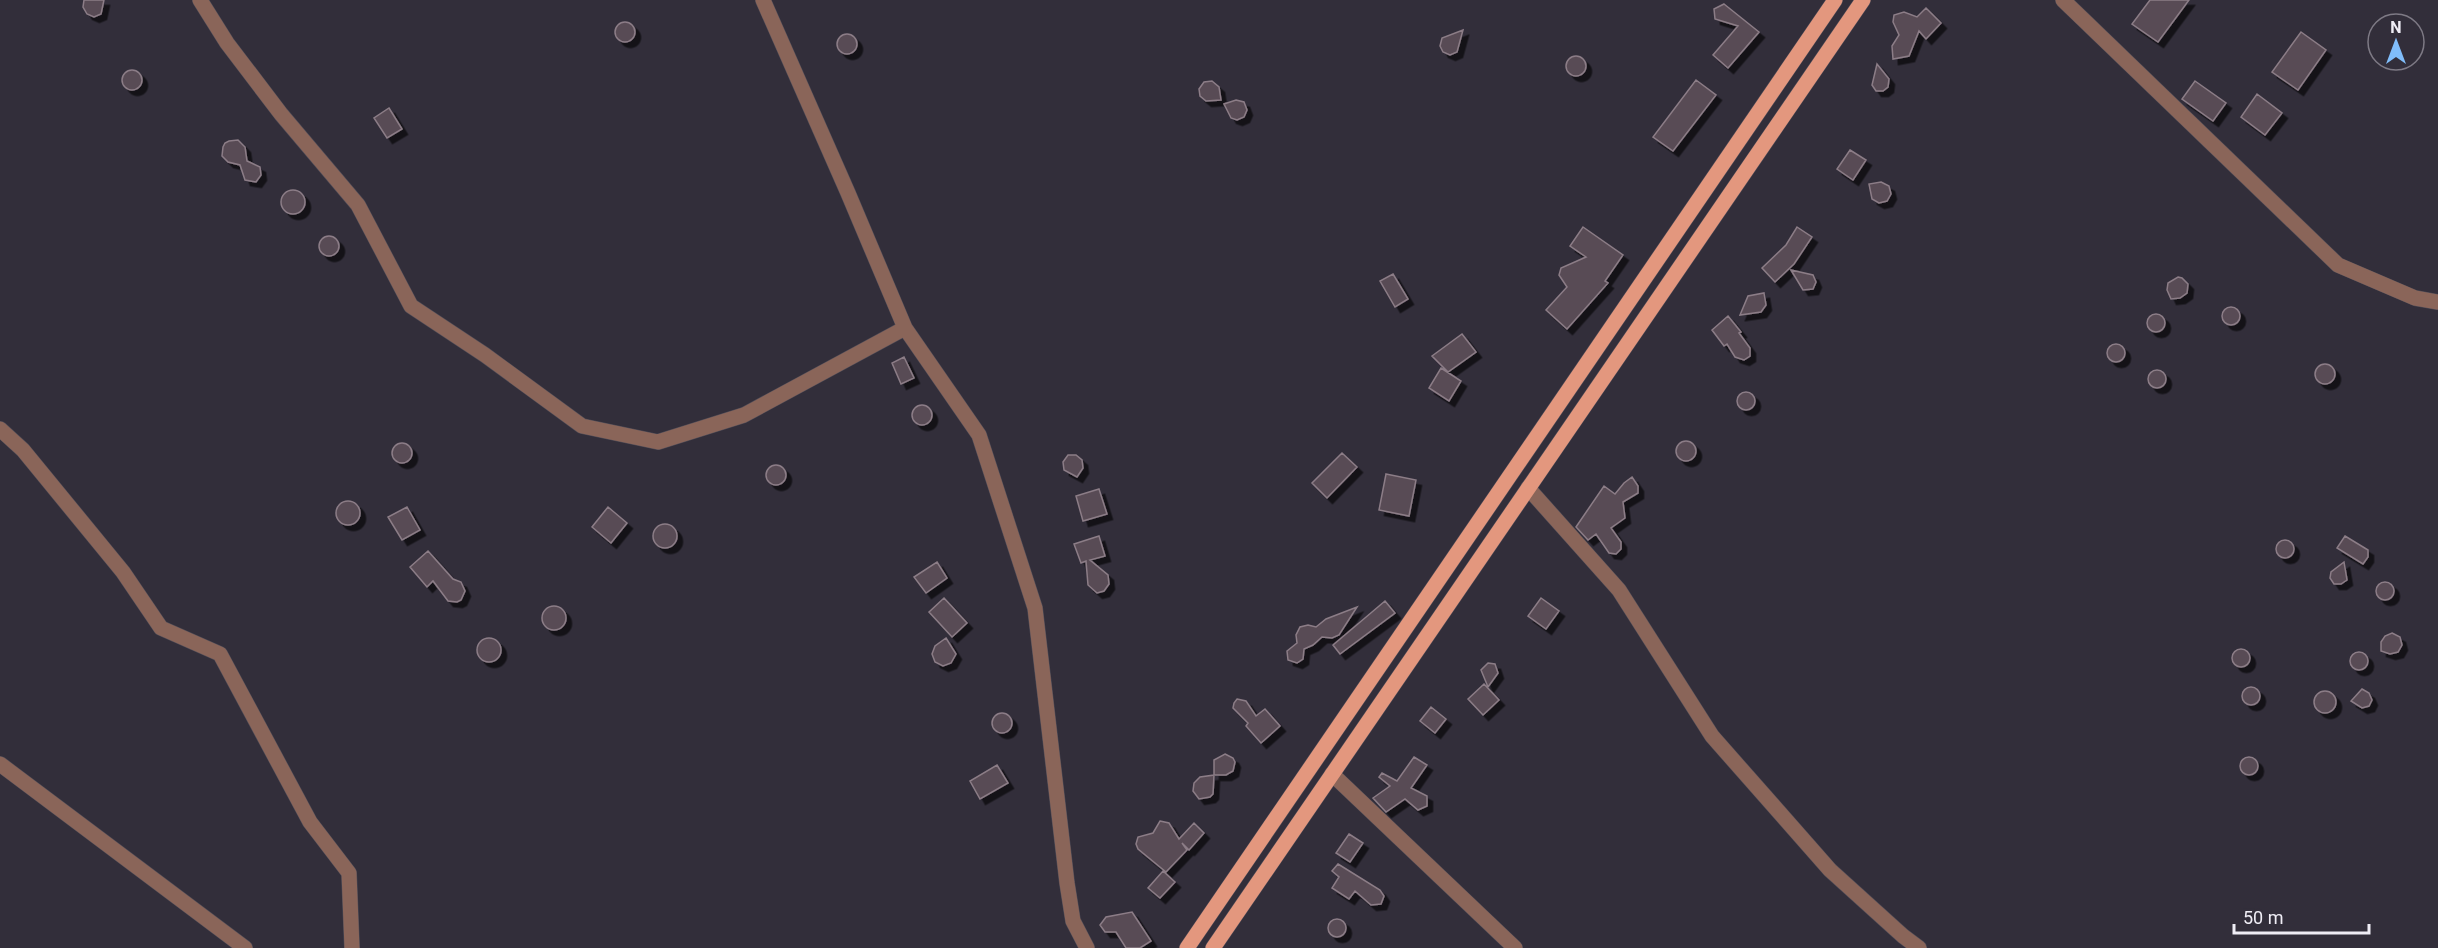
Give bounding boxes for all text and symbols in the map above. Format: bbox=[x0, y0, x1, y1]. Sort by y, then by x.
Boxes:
north arrow bbox=[2366, 12, 2426, 72]
text: N bbox=[2390, 18, 2402, 37]
scale bar bbox=[2234, 897, 2369, 935]
text: 50 m bbox=[2243, 907, 2283, 928]

